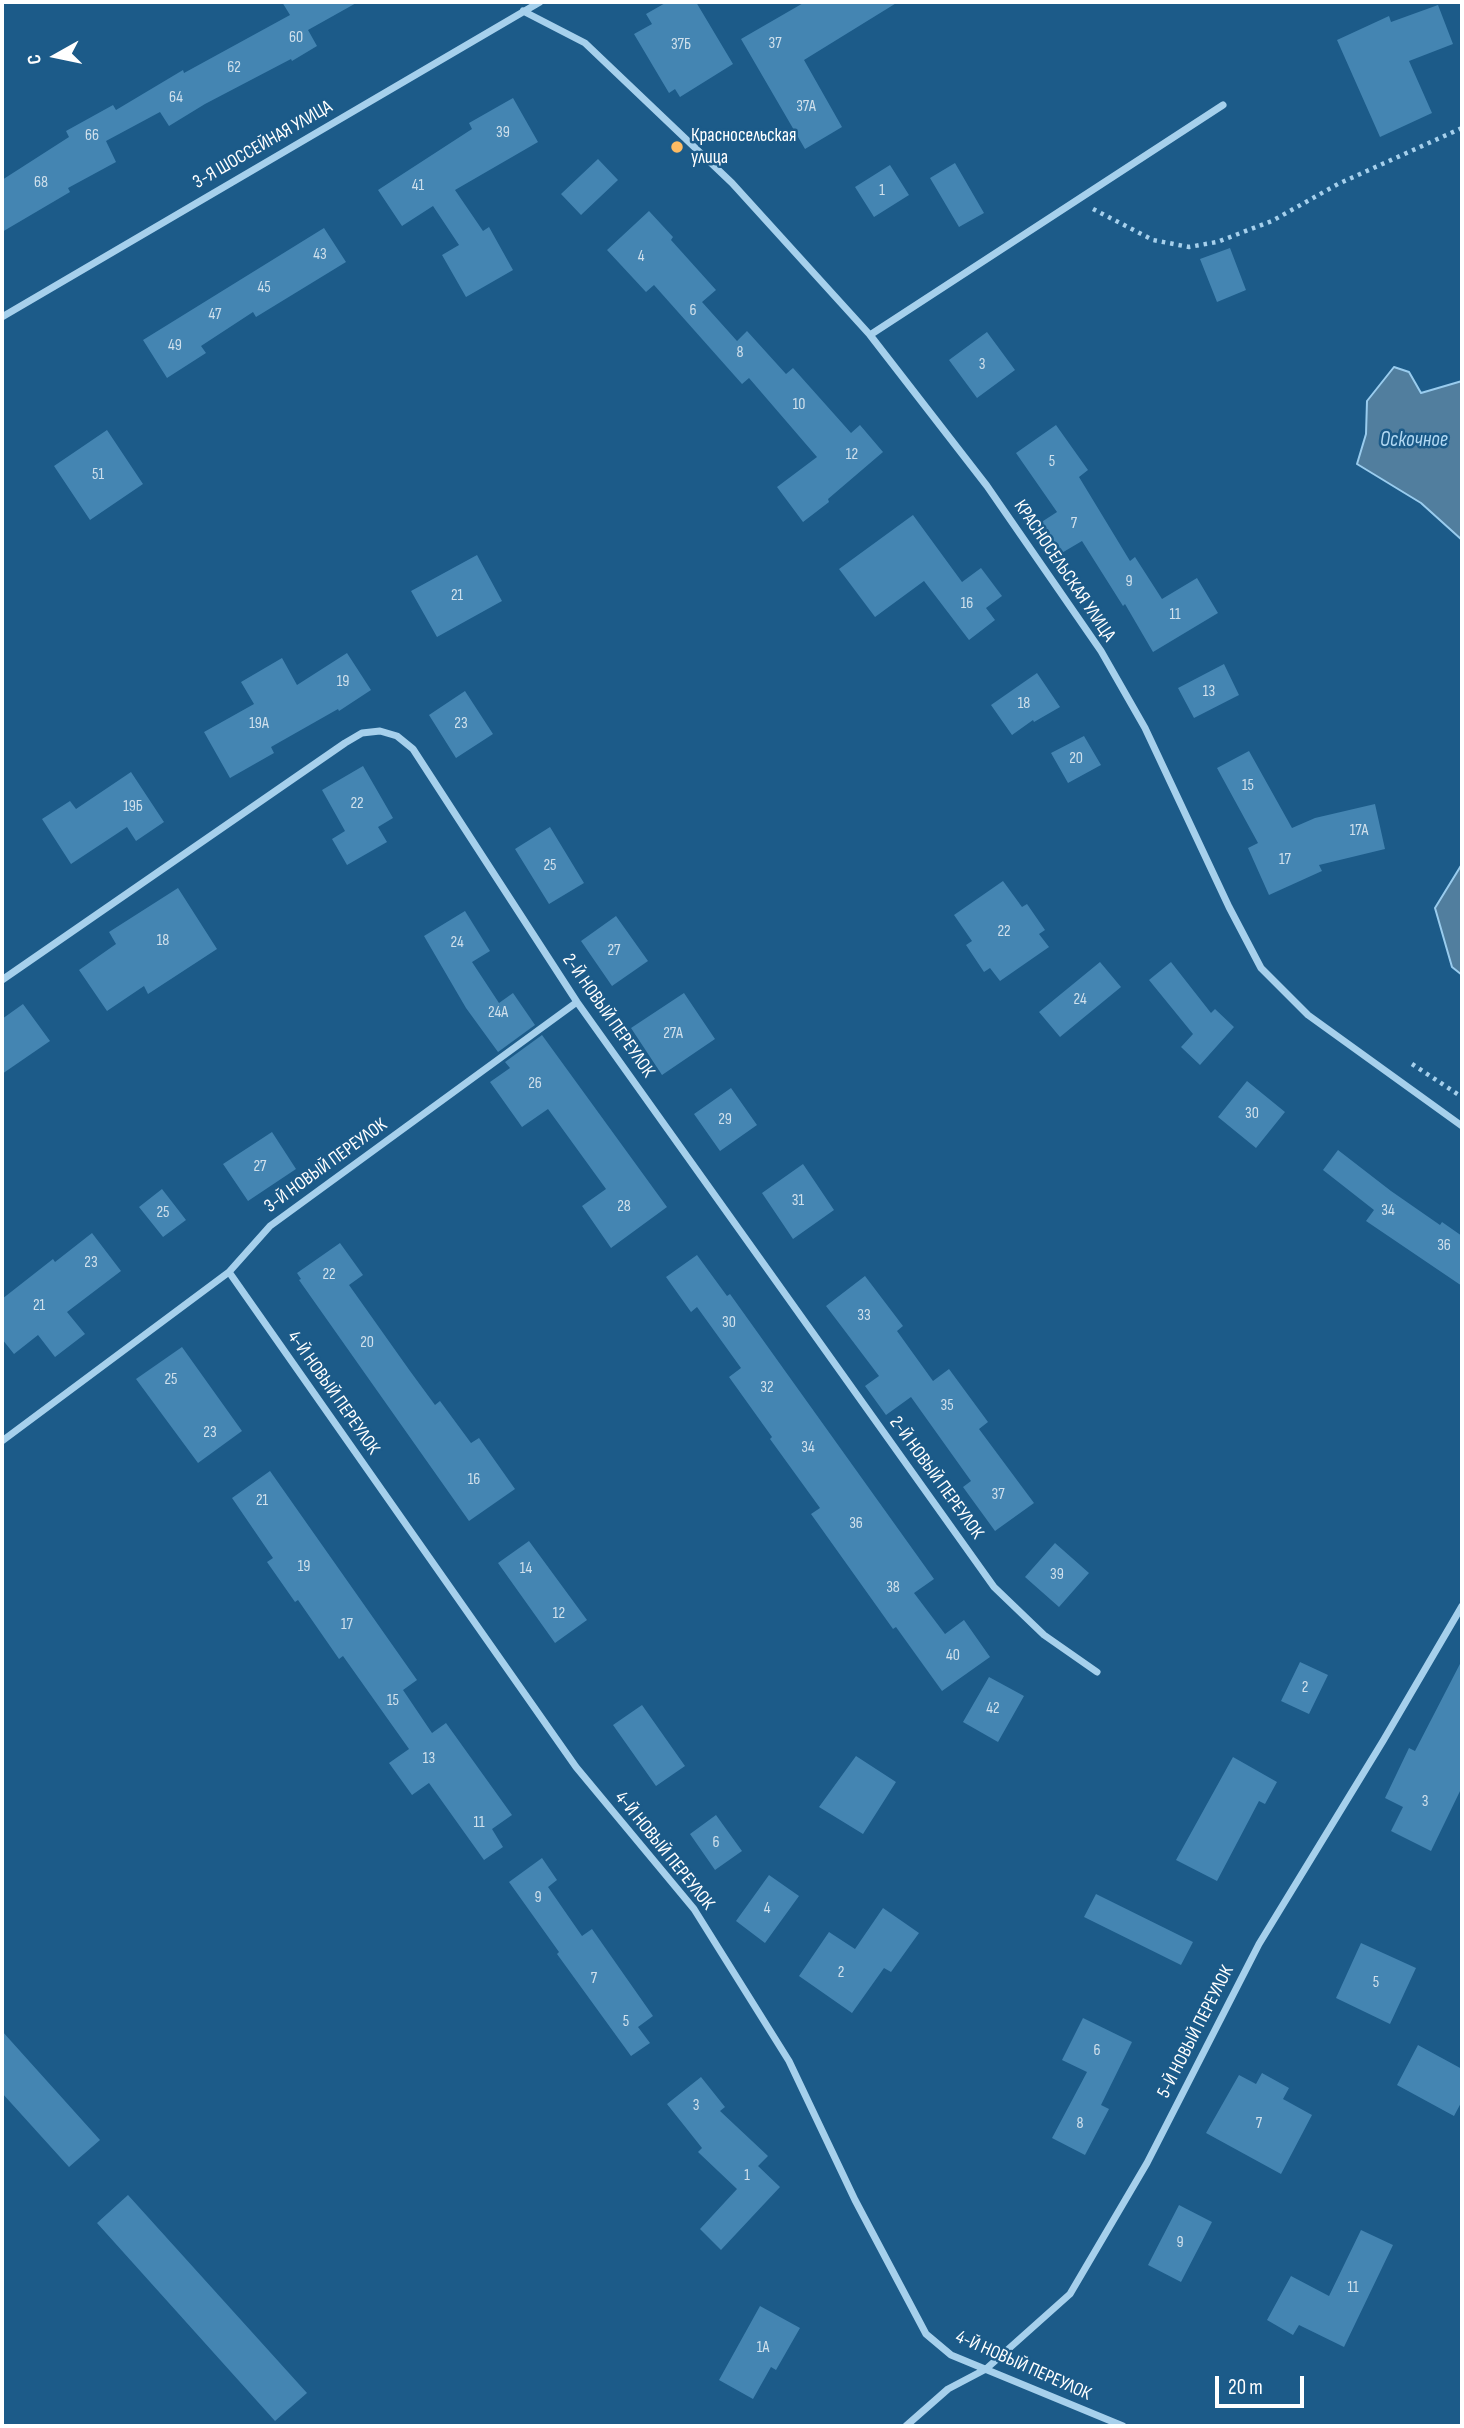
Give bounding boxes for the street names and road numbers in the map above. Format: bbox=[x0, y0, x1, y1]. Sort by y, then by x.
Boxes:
street label: 3-Я ШОССЕЙНАЯ УЛИЦА bbox=[189, 96, 337, 194]
street label: КРАСНОСЕЛЬСКАЯ УЛИЦА bbox=[1008, 496, 1120, 646]
street label: 2-Й НОВЫЙ ПЕРЕУЛОК bbox=[557, 950, 659, 1082]
street label: 3-Й НОВЫЙ ПЕРЕУЛОК bbox=[260, 1114, 392, 1218]
street label: 4-Й НОВЫЙ ПЕРЕУЛОК bbox=[282, 1327, 384, 1459]
street label: 2-Й НОВЫЙ ПЕРЕУЛОК bbox=[884, 1412, 988, 1544]
street label: 4-Й НОВЫЙ ПЕРЕУЛОК bbox=[609, 1787, 719, 1915]
street label: 5-Й НОВЫЙ ПЕРЕУЛОК bbox=[1153, 1962, 1239, 2102]
street label: 4-Й НОВЫЙ ПЕРЕУЛОК bbox=[952, 2326, 1094, 2406]

